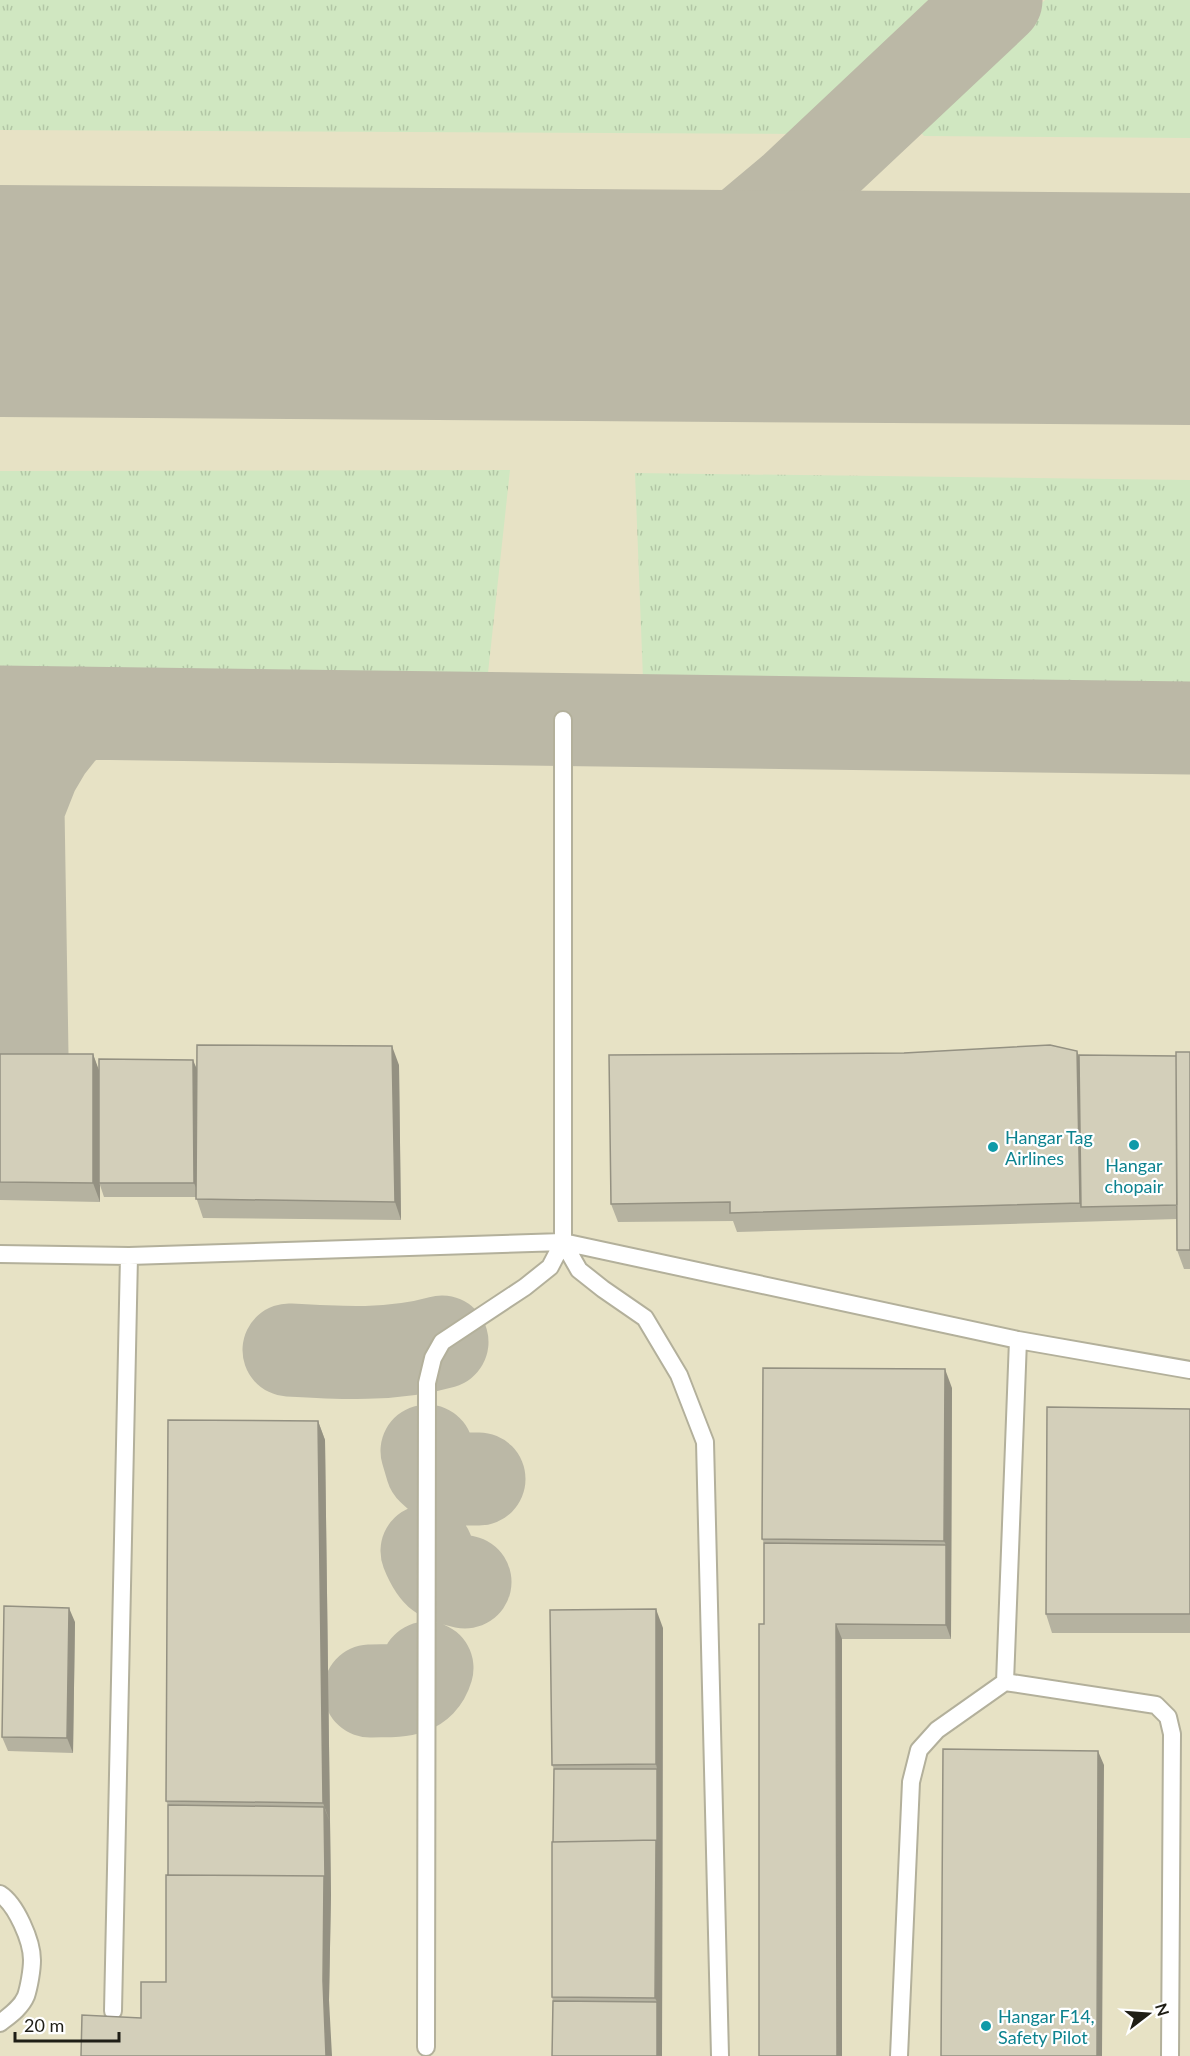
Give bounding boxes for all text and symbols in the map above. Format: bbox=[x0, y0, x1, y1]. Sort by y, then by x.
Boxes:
place label: Hangar Tag Airlines bbox=[1005, 1126, 1093, 1169]
marker: Hangar chopair bbox=[1127, 1138, 1141, 1152]
marker: Hangar Tag Airlines bbox=[986, 1140, 1000, 1154]
place label: Hangar chopair bbox=[1105, 1154, 1164, 1197]
north arrow bbox=[1118, 1984, 1178, 2044]
text: N bbox=[1152, 2001, 1174, 2018]
scale bar bbox=[15, 2005, 118, 2043]
place label: Hangar F14, Safety Pilot bbox=[998, 2005, 1095, 2048]
text: 20 m bbox=[24, 2014, 64, 2036]
marker: Hangar F14, Safety Pilot bbox=[979, 2019, 993, 2033]

